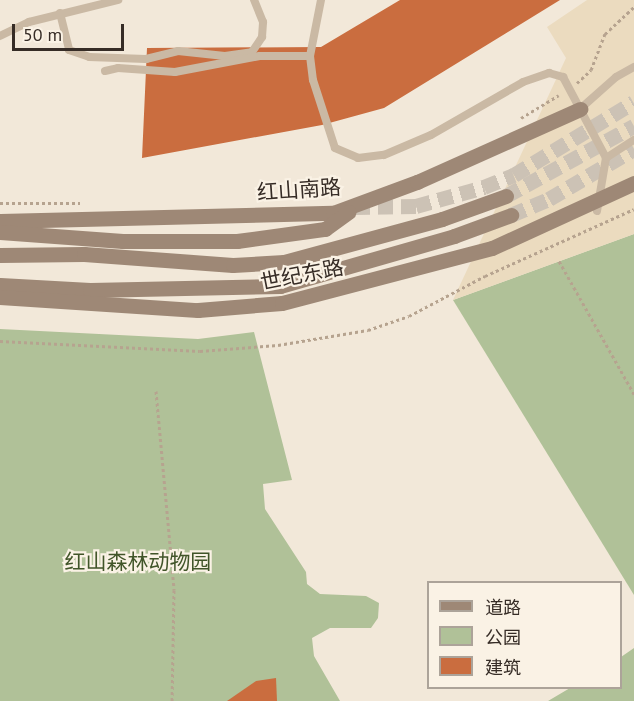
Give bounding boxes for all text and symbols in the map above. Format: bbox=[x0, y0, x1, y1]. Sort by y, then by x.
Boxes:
scale bar bbox=[15, 12, 128, 50]
text: 50 m bbox=[23, 23, 62, 46]
street label: 红山南路 bbox=[256, 175, 342, 205]
street label: 世纪东路 bbox=[258, 255, 346, 295]
park label: 红山森林动物园 bbox=[65, 549, 211, 575]
legend bbox=[427, 581, 622, 689]
text: 道路 bbox=[485, 596, 521, 619]
text: 公园 bbox=[485, 626, 521, 649]
text: 建筑 bbox=[485, 656, 521, 679]

